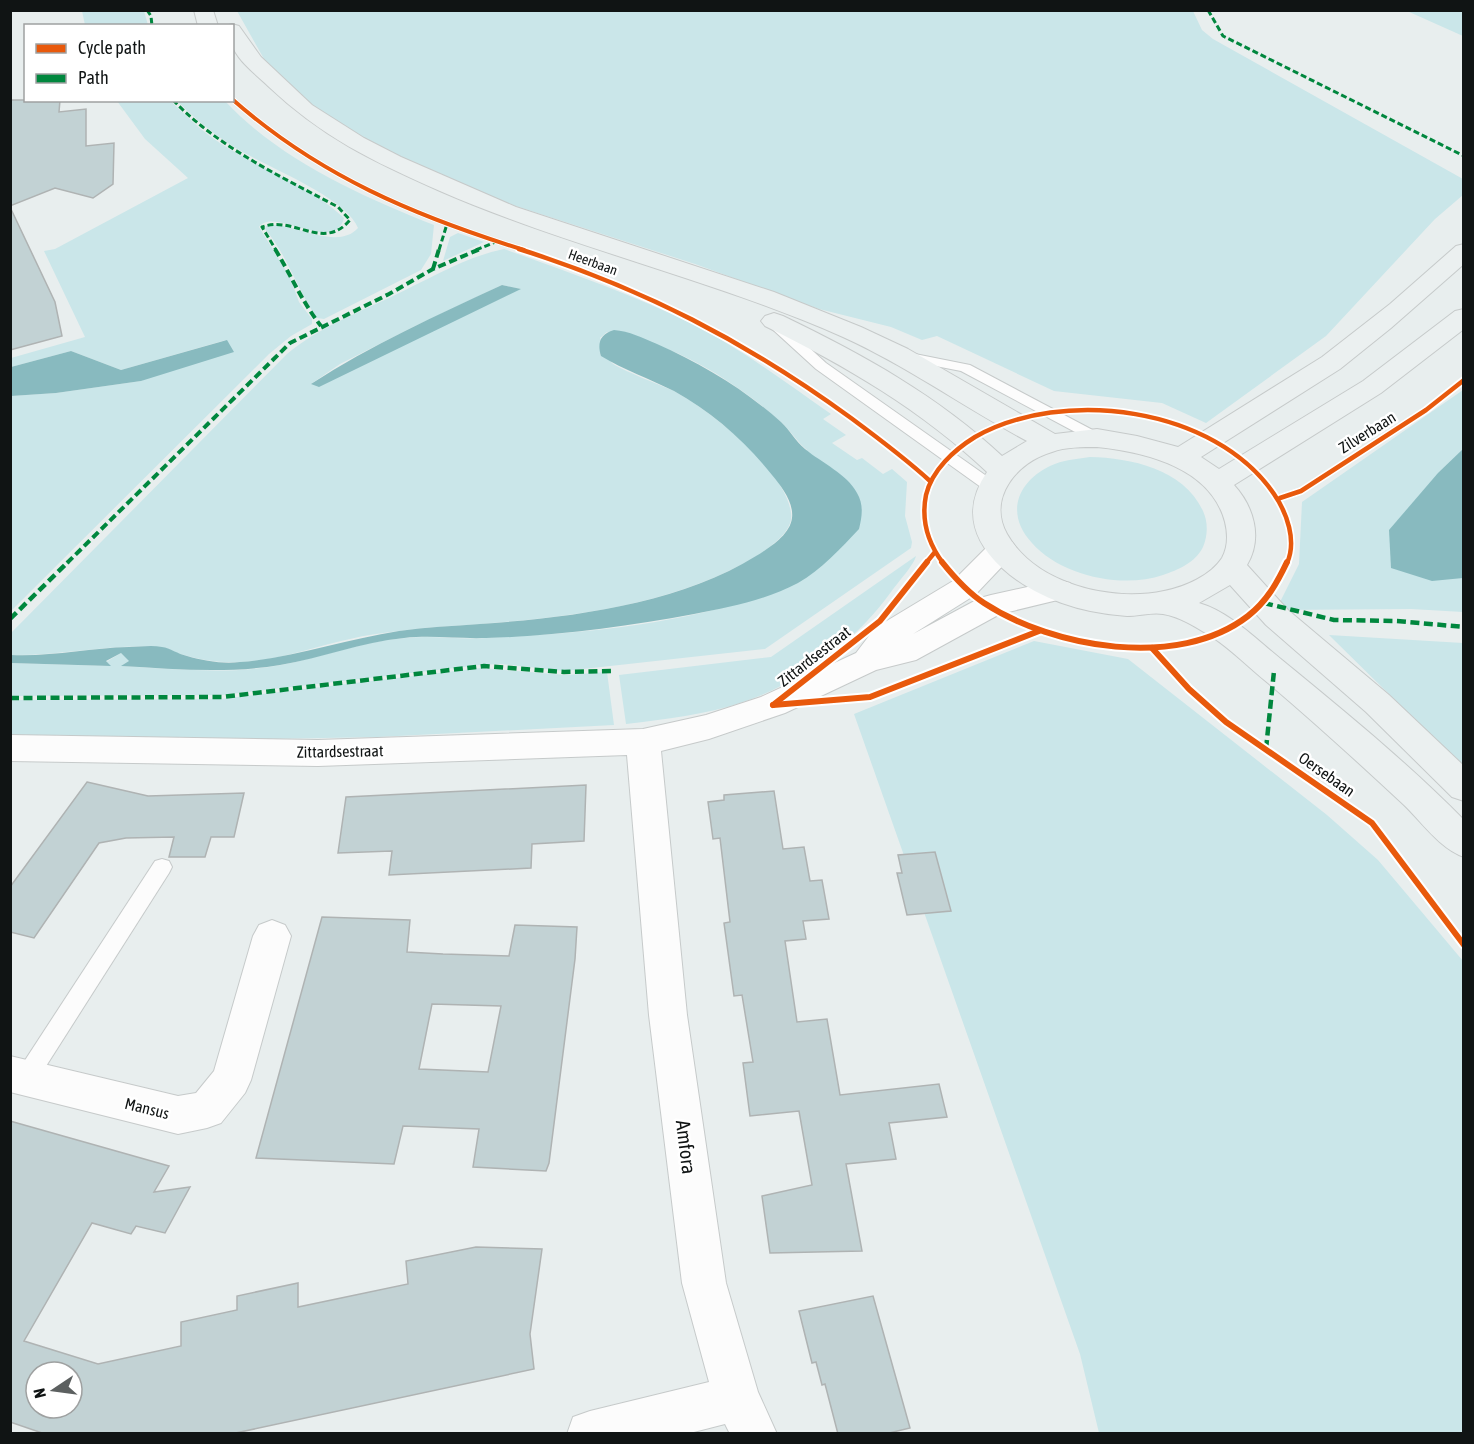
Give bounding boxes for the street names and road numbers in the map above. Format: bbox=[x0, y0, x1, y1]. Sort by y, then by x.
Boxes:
street label: Heerbaan bbox=[566, 246, 620, 278]
street label: Zilverbaan bbox=[1335, 408, 1399, 456]
street label: Zittardsestraat bbox=[774, 622, 854, 690]
street label: Zittardsestraat bbox=[296, 741, 384, 761]
street label: Oersebaan bbox=[1295, 748, 1359, 800]
street label: Mansus bbox=[123, 1094, 171, 1122]
street label: Amfora bbox=[672, 1119, 701, 1175]

